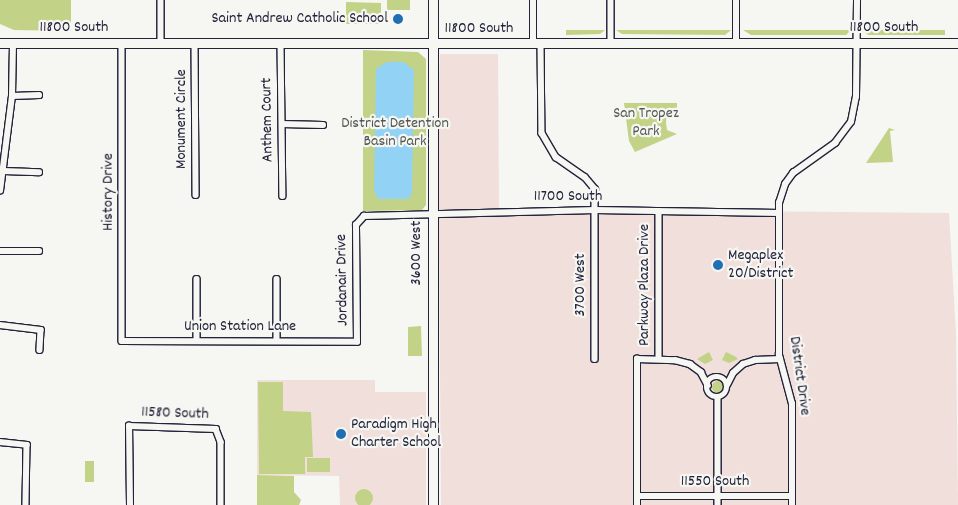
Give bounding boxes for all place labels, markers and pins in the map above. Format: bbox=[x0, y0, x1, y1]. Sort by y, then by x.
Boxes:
place label: Saint Andrew Catholic School bbox=[212, 9, 388, 29]
marker: Saint Andrew Catholic School bbox=[392, 13, 404, 25]
place label: Megaplex 20/District bbox=[728, 246, 793, 284]
marker: Megaplex 20/District bbox=[712, 259, 724, 271]
place label: Paradigm High Charter School bbox=[351, 415, 441, 453]
marker: Paradigm High Charter School bbox=[335, 428, 347, 440]

